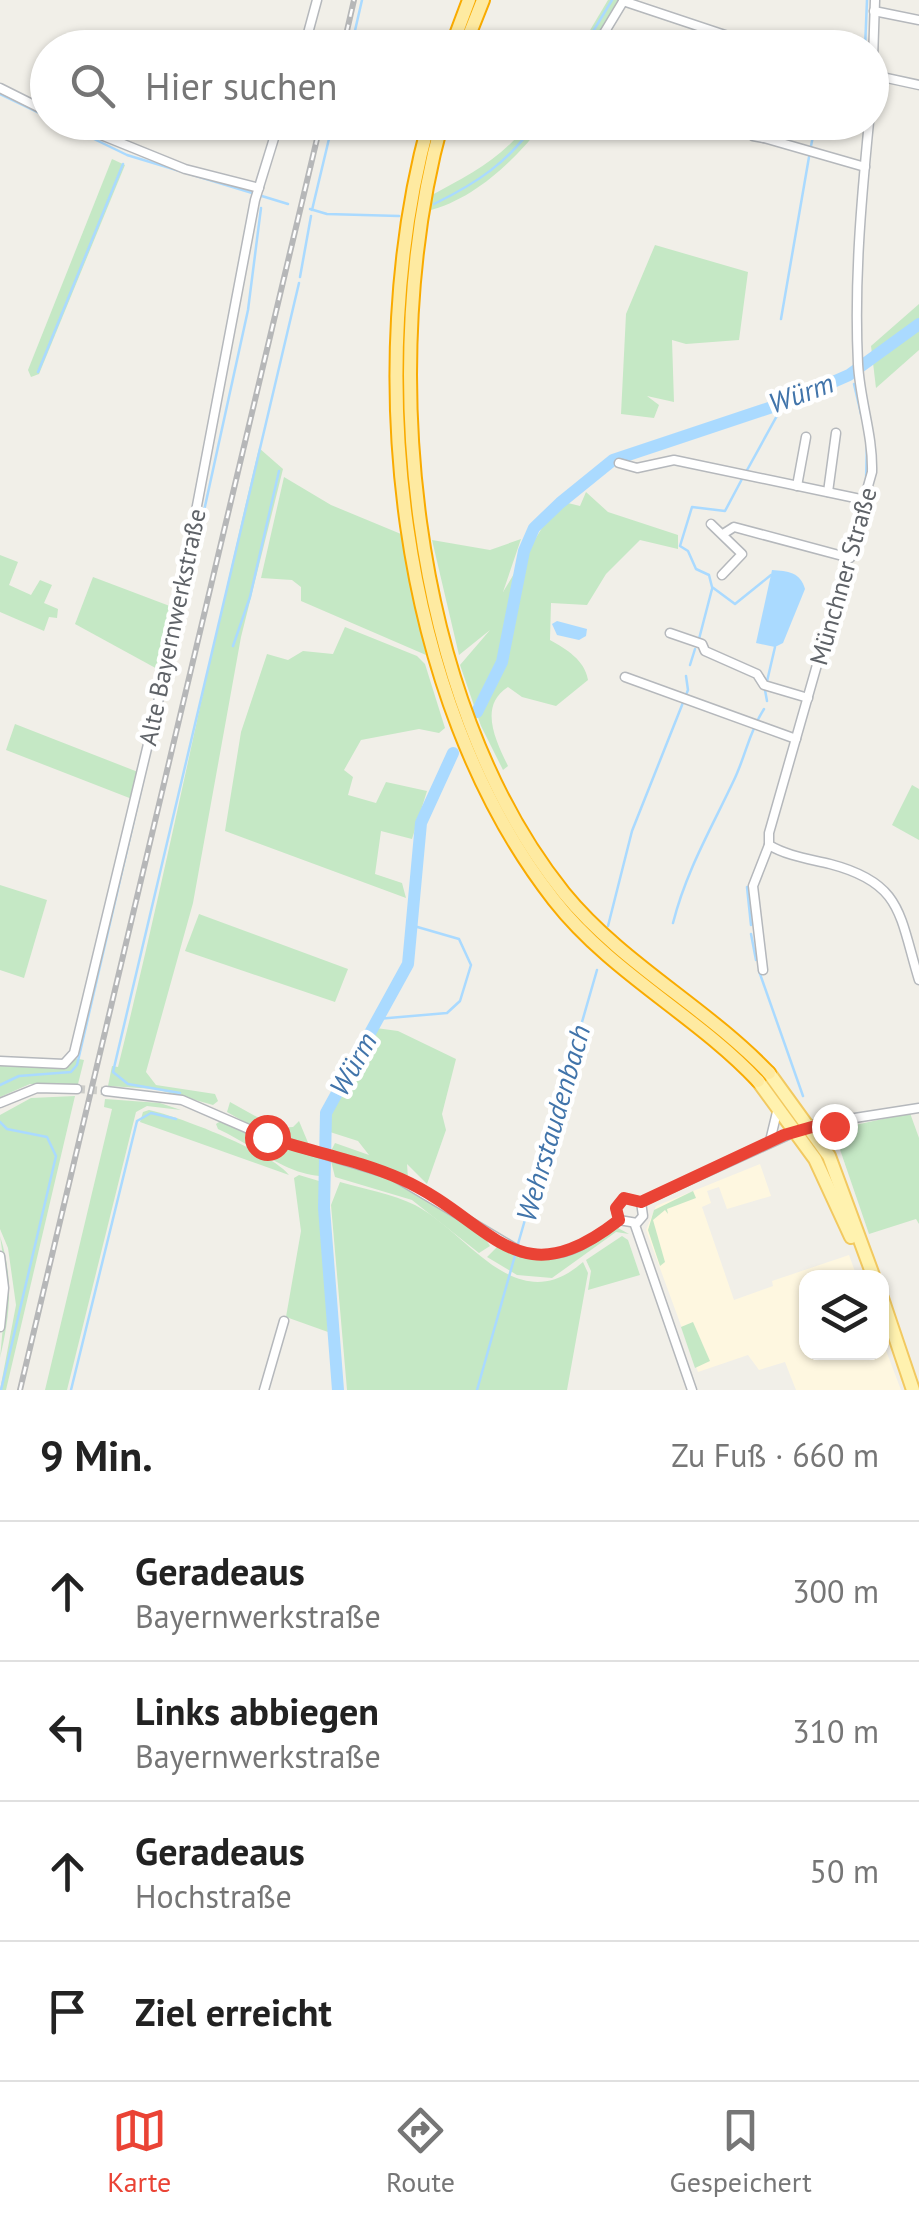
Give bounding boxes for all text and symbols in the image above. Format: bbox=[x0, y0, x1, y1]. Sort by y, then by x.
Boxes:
search box bbox=[30, 30, 889, 140]
icon: search bbox=[65, 58, 120, 113]
text: Hier suchen bbox=[145, 61, 338, 110]
water label: Würm bbox=[763, 364, 839, 421]
street label: Münchner Straße bbox=[802, 483, 884, 669]
street label: Alte Bayernwerkstraße bbox=[131, 506, 213, 748]
water label: Wehrstaudenbach bbox=[507, 1020, 598, 1225]
water label: Würm bbox=[320, 1026, 385, 1102]
route end bbox=[812, 1104, 858, 1150]
route start bbox=[245, 1115, 291, 1161]
map controls bbox=[799, 1270, 889, 1360]
button: layers bbox=[799, 1270, 889, 1360]
text: 9 Min. bbox=[40, 1428, 153, 1483]
text: Zu Fuß · 660 m bbox=[671, 1434, 879, 1476]
text: Geradeaus bbox=[135, 1546, 305, 1595]
icon: ahead bbox=[40, 1564, 95, 1619]
text: 300 m bbox=[792, 1570, 879, 1612]
text: Bayernwerkstraße bbox=[135, 1595, 381, 1637]
text: Links abbiegen bbox=[135, 1686, 379, 1735]
icon: left bbox=[40, 1704, 95, 1759]
text: 310 m bbox=[792, 1710, 879, 1752]
text: Bayernwerkstraße bbox=[135, 1735, 381, 1777]
text: Geradeaus bbox=[135, 1826, 305, 1875]
icon: ahead bbox=[40, 1844, 95, 1899]
text: 50 m bbox=[810, 1850, 879, 1892]
text: Hochstraße bbox=[135, 1875, 292, 1917]
icon: arrive bbox=[40, 1984, 95, 2039]
text: Ziel erreicht bbox=[135, 1987, 332, 2036]
tab: Karte bbox=[107, 2103, 171, 2200]
tab: Route bbox=[386, 2103, 455, 2200]
tab: Gespeichert bbox=[670, 2103, 812, 2200]

